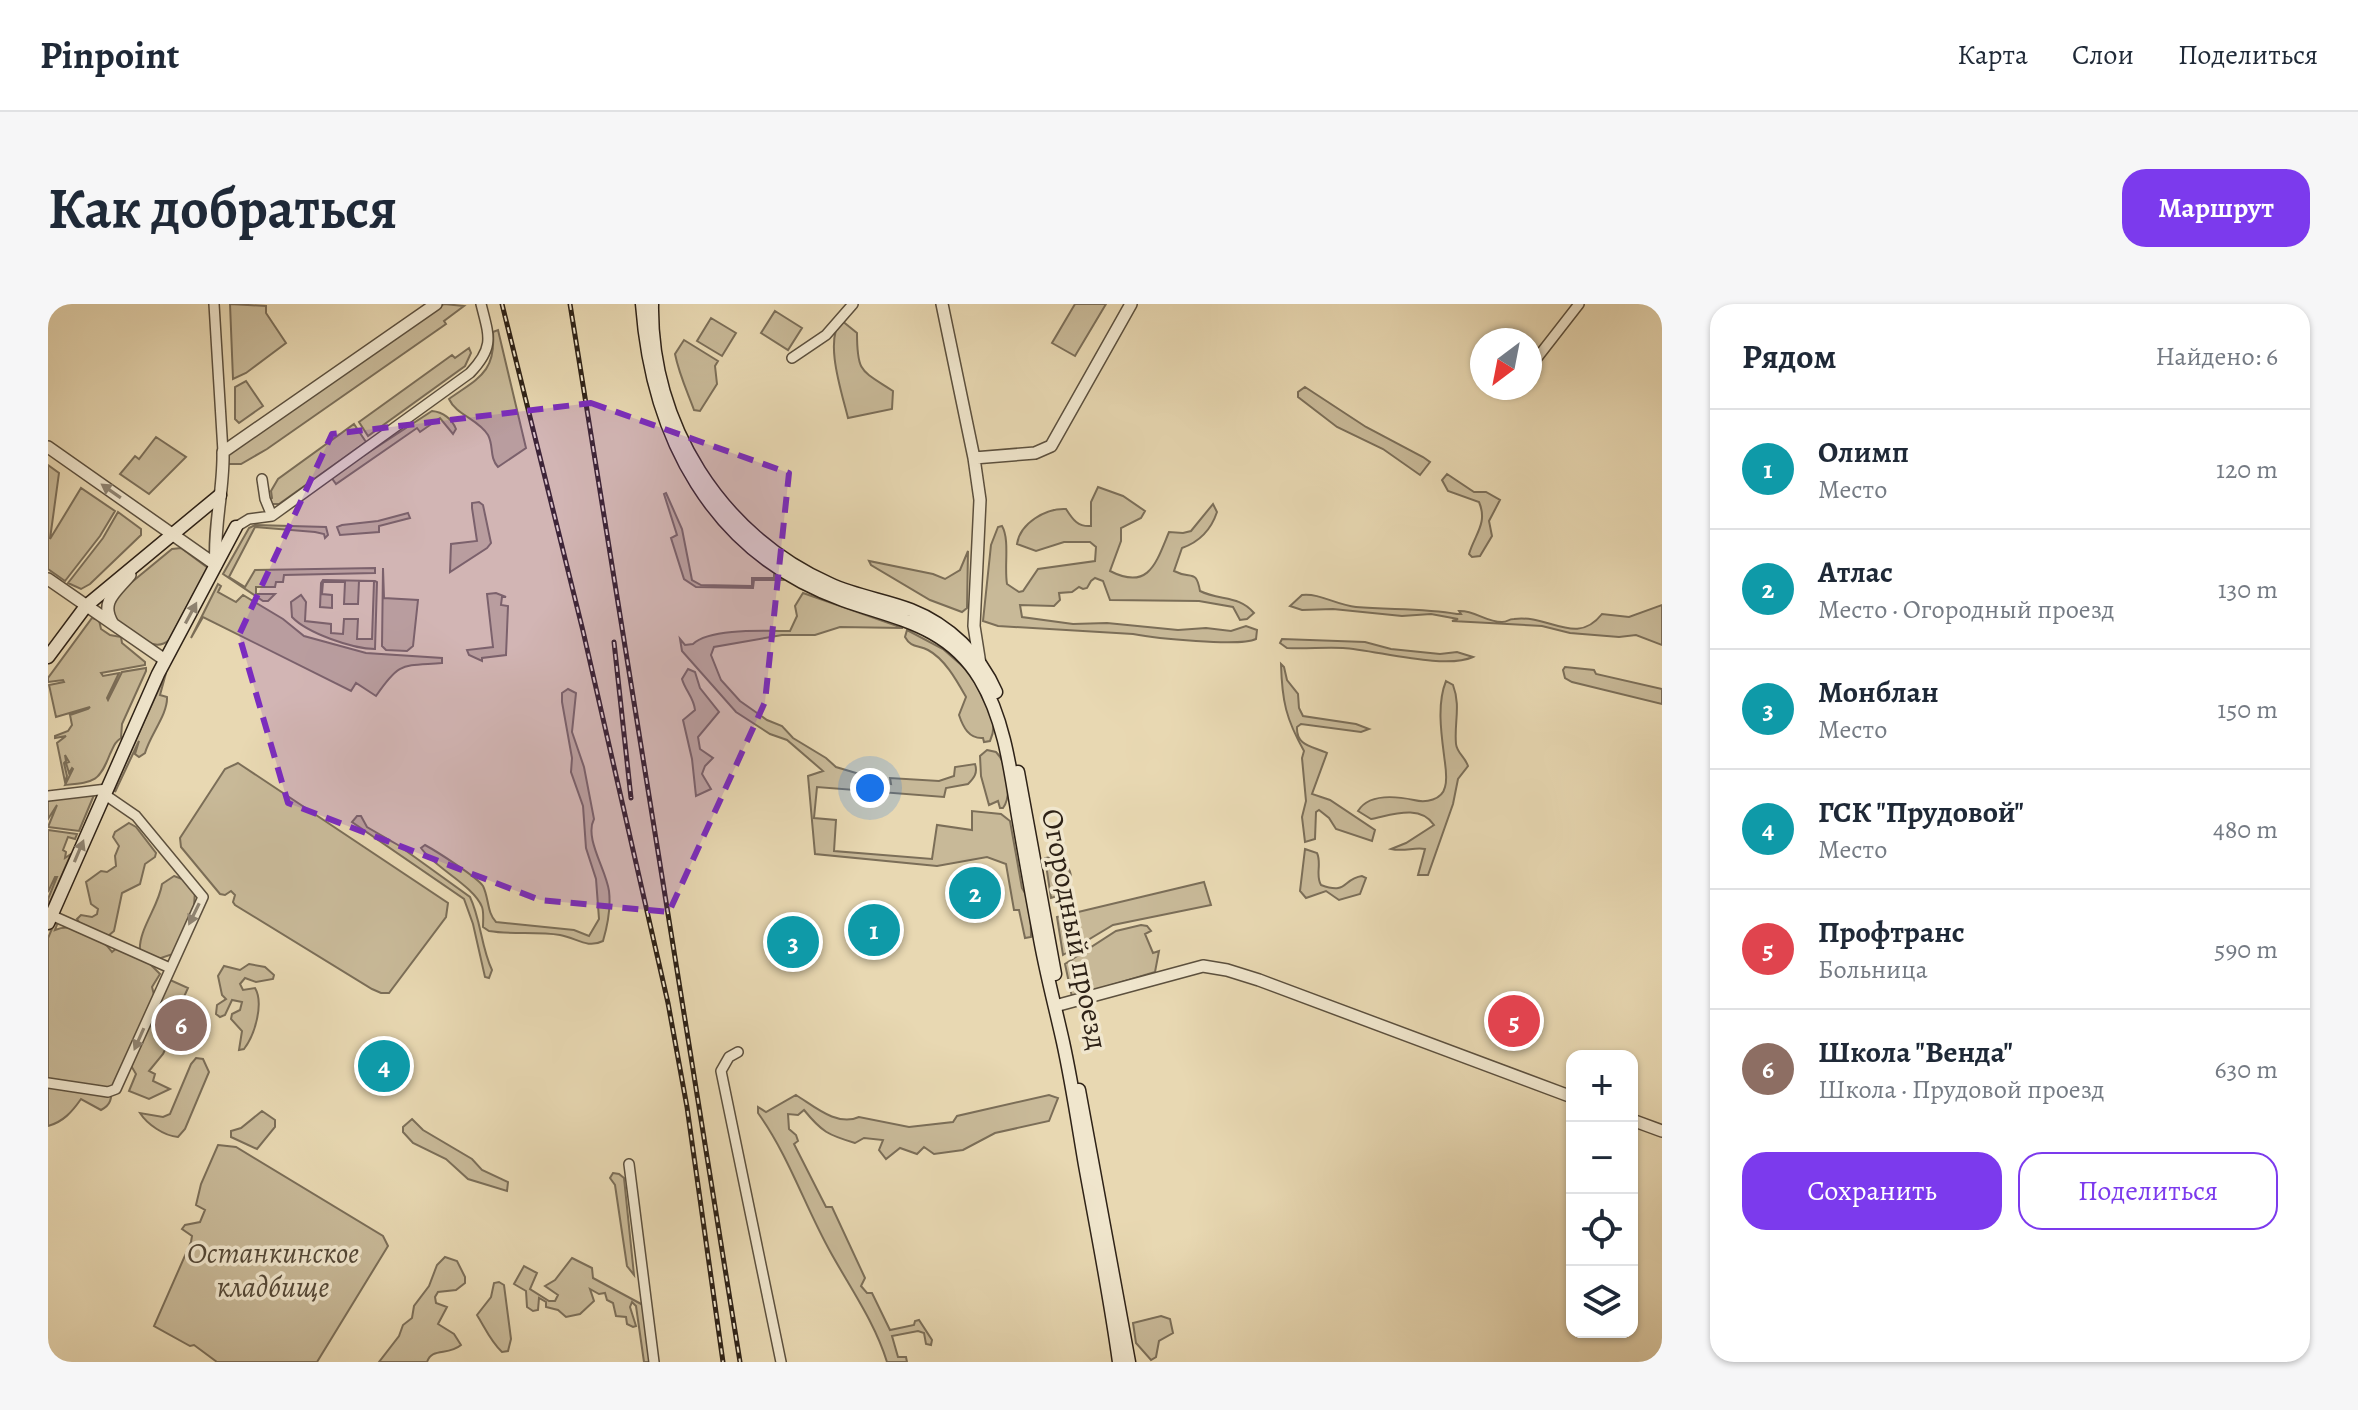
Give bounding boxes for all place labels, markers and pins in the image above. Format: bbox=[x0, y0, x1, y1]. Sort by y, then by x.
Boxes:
pin: 2 bbox=[949, 863, 1001, 923]
pin: 1 bbox=[848, 900, 900, 960]
pin: 3 bbox=[767, 912, 819, 972]
pin: 5 bbox=[1488, 991, 1540, 1051]
pin: 6 bbox=[155, 995, 207, 1055]
pin: 4 bbox=[358, 1036, 410, 1096]

